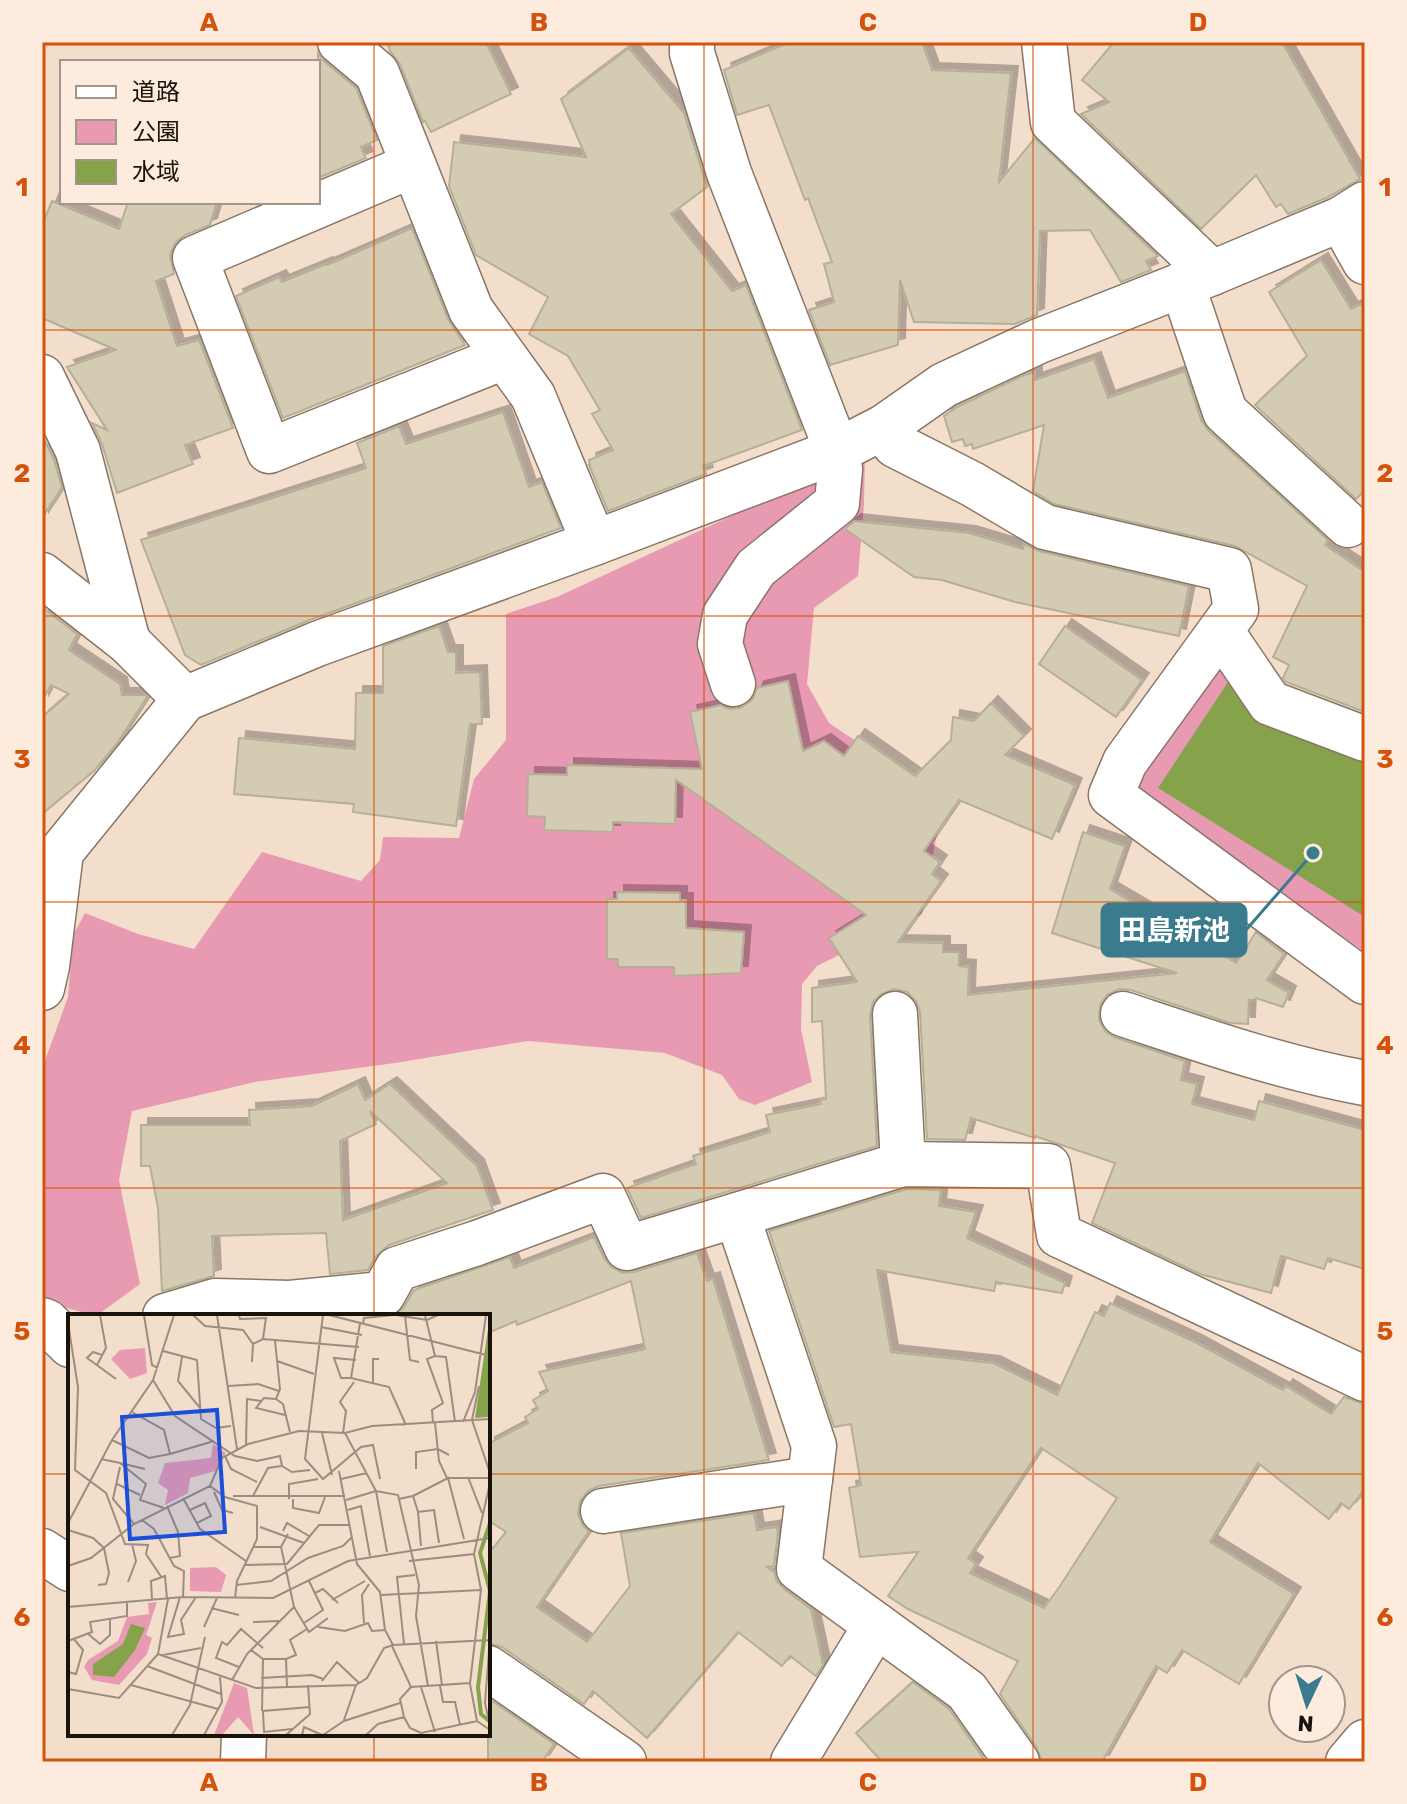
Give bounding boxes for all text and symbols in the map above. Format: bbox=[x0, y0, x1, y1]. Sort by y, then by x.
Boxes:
text: A bbox=[200, 7, 219, 38]
text: B bbox=[530, 7, 548, 38]
text: C bbox=[859, 7, 877, 38]
text: D bbox=[1189, 7, 1207, 38]
legend bbox=[60, 60, 320, 204]
text: 道路 bbox=[132, 78, 180, 106]
text: 公園 bbox=[132, 118, 180, 146]
text: 水域 bbox=[132, 158, 180, 186]
text: 1 bbox=[16, 172, 28, 203]
text: 1 bbox=[1379, 172, 1391, 203]
text: 2 bbox=[14, 458, 30, 489]
text: 2 bbox=[1377, 458, 1393, 489]
text: 3 bbox=[13, 744, 31, 775]
text: 3 bbox=[1376, 744, 1394, 775]
callout: 田島新池 bbox=[1102, 904, 1246, 956]
text: 田島新池 bbox=[1118, 914, 1230, 947]
text: 4 bbox=[13, 1030, 31, 1061]
text: 4 bbox=[1376, 1030, 1394, 1061]
inset map bbox=[68, 1314, 490, 1736]
text: 5 bbox=[14, 1316, 30, 1347]
text: 5 bbox=[1377, 1316, 1393, 1347]
text: 6 bbox=[14, 1602, 31, 1633]
text: 6 bbox=[1377, 1602, 1394, 1633]
north arrow bbox=[1267, 1664, 1347, 1744]
text: N bbox=[1297, 1709, 1314, 1737]
text: A bbox=[200, 1767, 219, 1798]
text: B bbox=[530, 1767, 548, 1798]
text: C bbox=[859, 1767, 877, 1798]
text: D bbox=[1189, 1767, 1207, 1798]

